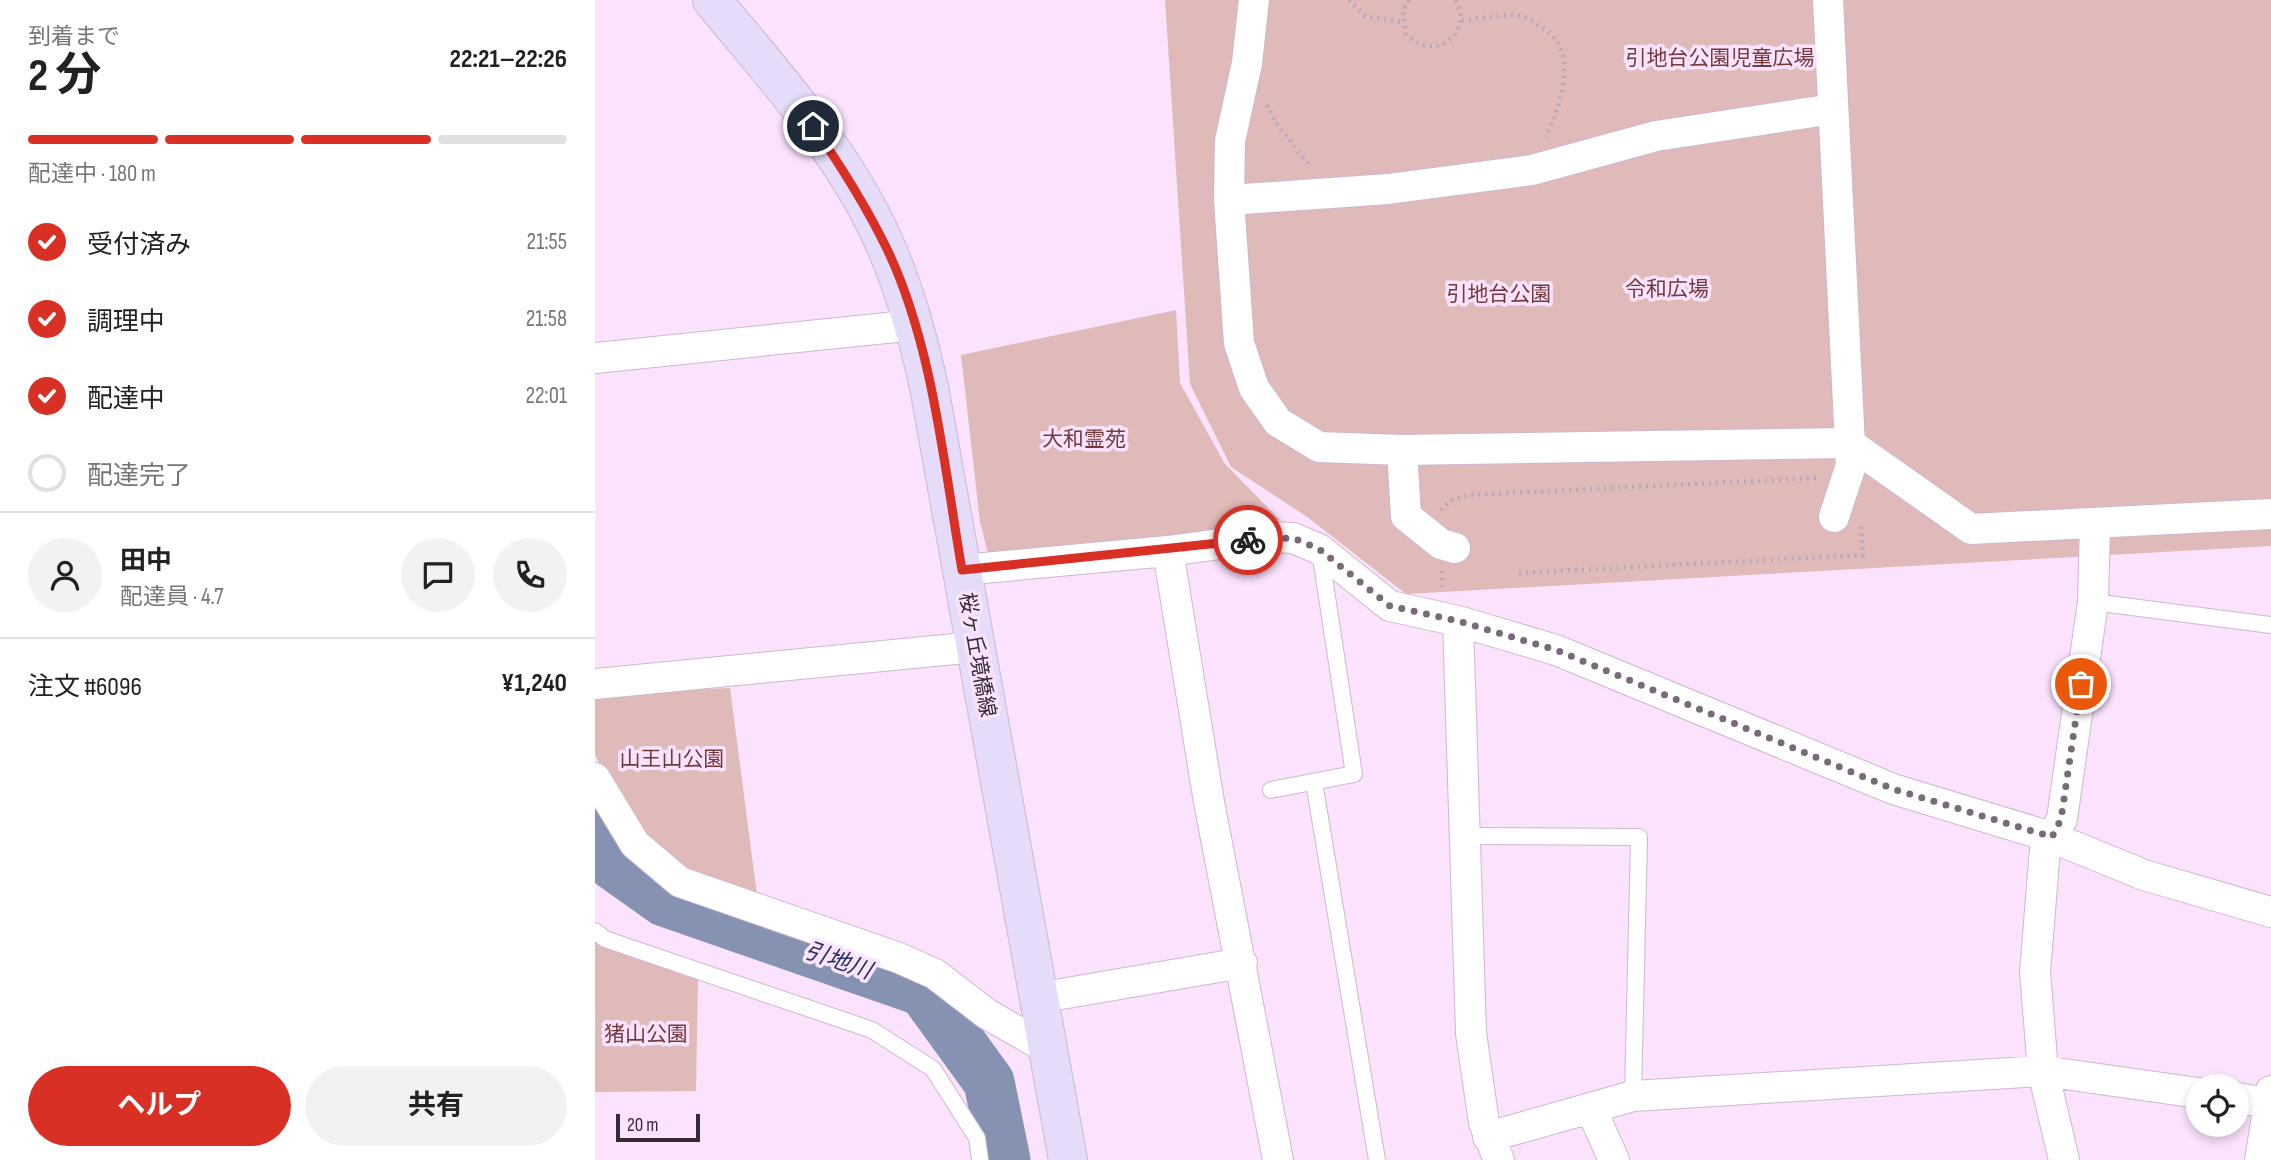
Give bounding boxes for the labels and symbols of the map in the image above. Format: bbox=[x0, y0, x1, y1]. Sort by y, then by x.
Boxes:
park label: 引地台公園児童広場 bbox=[1626, 46, 1815, 71]
pin bbox=[783, 96, 843, 156]
park label: 令和広場 bbox=[1625, 277, 1709, 302]
park label: 引地台公園 bbox=[1447, 282, 1552, 307]
park label: 大和霊苑 bbox=[1042, 427, 1126, 452]
courier bbox=[1213, 505, 1283, 575]
street label: 桜ヶ丘境橋線 bbox=[954, 591, 1000, 719]
pin bbox=[2051, 654, 2111, 714]
park label: 山王山公園 bbox=[620, 747, 725, 772]
water label: 引地川 bbox=[801, 937, 878, 986]
park label: 猪山公園 bbox=[604, 1022, 688, 1047]
scale bar bbox=[616, 1111, 700, 1143]

